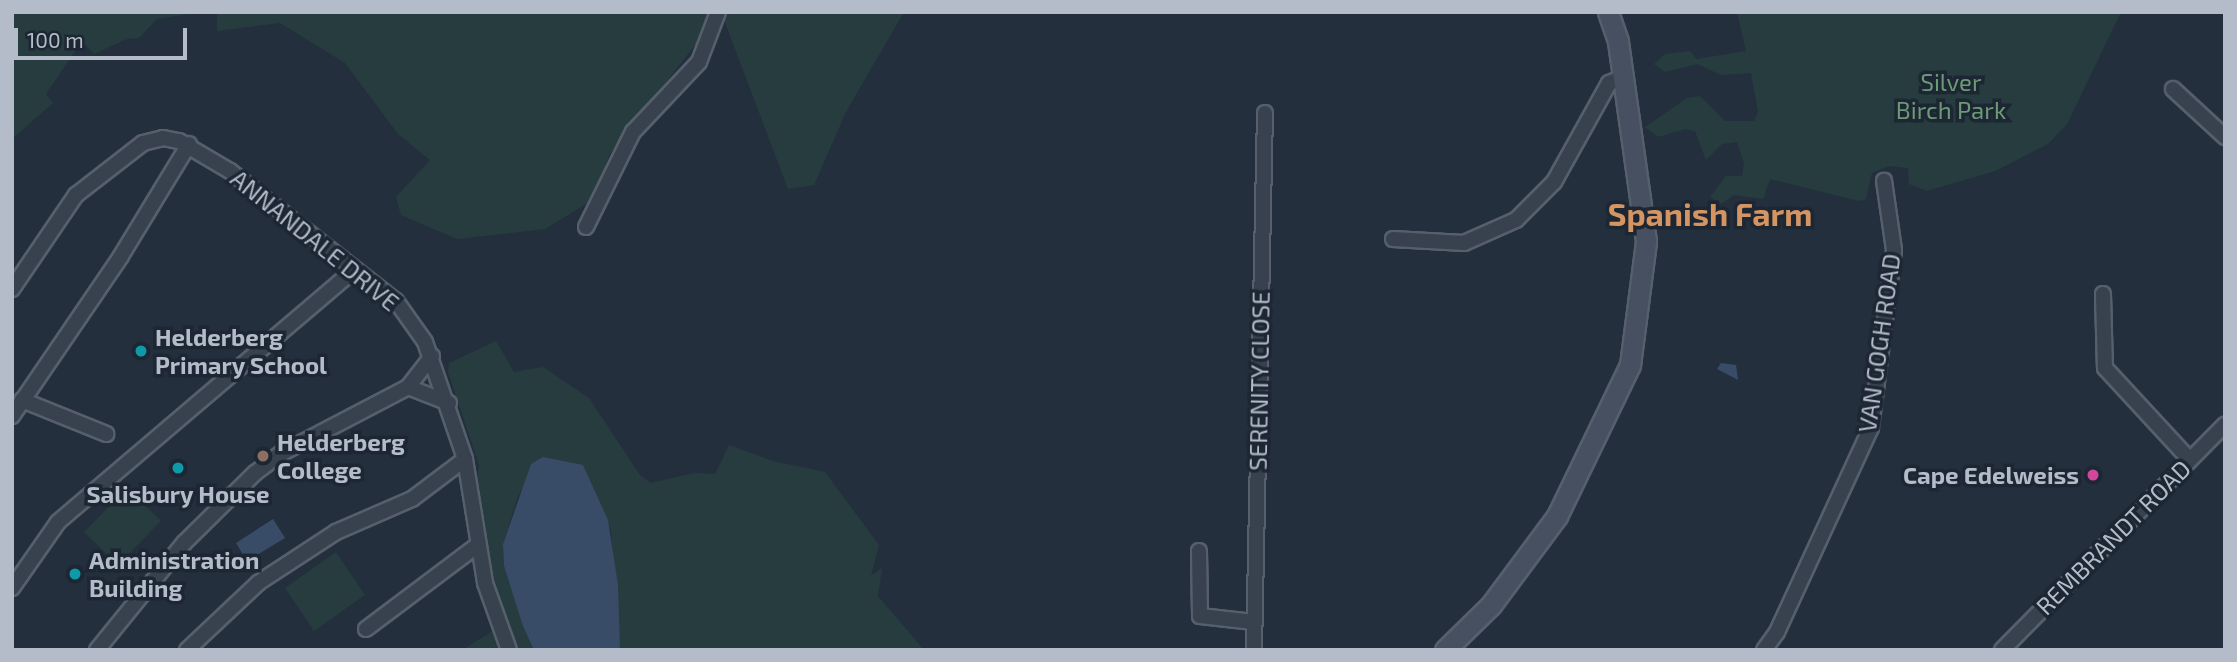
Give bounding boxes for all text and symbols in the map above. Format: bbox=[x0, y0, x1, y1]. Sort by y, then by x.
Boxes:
scale bar bbox=[18, 14, 191, 58]
text: 100 m bbox=[27, 27, 84, 52]
park label: Silver Birch Park bbox=[1896, 68, 2006, 124]
street label: ANNANDALE DRIVE bbox=[225, 163, 405, 317]
district label: Spanish Farm bbox=[1608, 194, 1812, 232]
street label: VAN GOGH ROAD bbox=[1852, 252, 1906, 434]
street label: SERENITY CLOSE bbox=[1243, 291, 1275, 471]
place label: Helderberg Primary School bbox=[155, 323, 327, 379]
marker: Helderberg Primary School bbox=[133, 343, 149, 359]
place label: Helderberg College bbox=[277, 428, 405, 484]
marker: Helderberg College bbox=[255, 448, 271, 464]
street label: REMBRANDT ROAD bbox=[2029, 453, 2197, 621]
marker: Salisbury House bbox=[170, 460, 186, 476]
place label: Cape Edelweiss bbox=[1903, 461, 2079, 489]
marker: Cape Edelweiss bbox=[2085, 467, 2101, 483]
place label: Salisbury House bbox=[86, 480, 270, 508]
place label: Administration Building bbox=[89, 546, 259, 602]
marker: Administration Building bbox=[67, 566, 83, 582]

